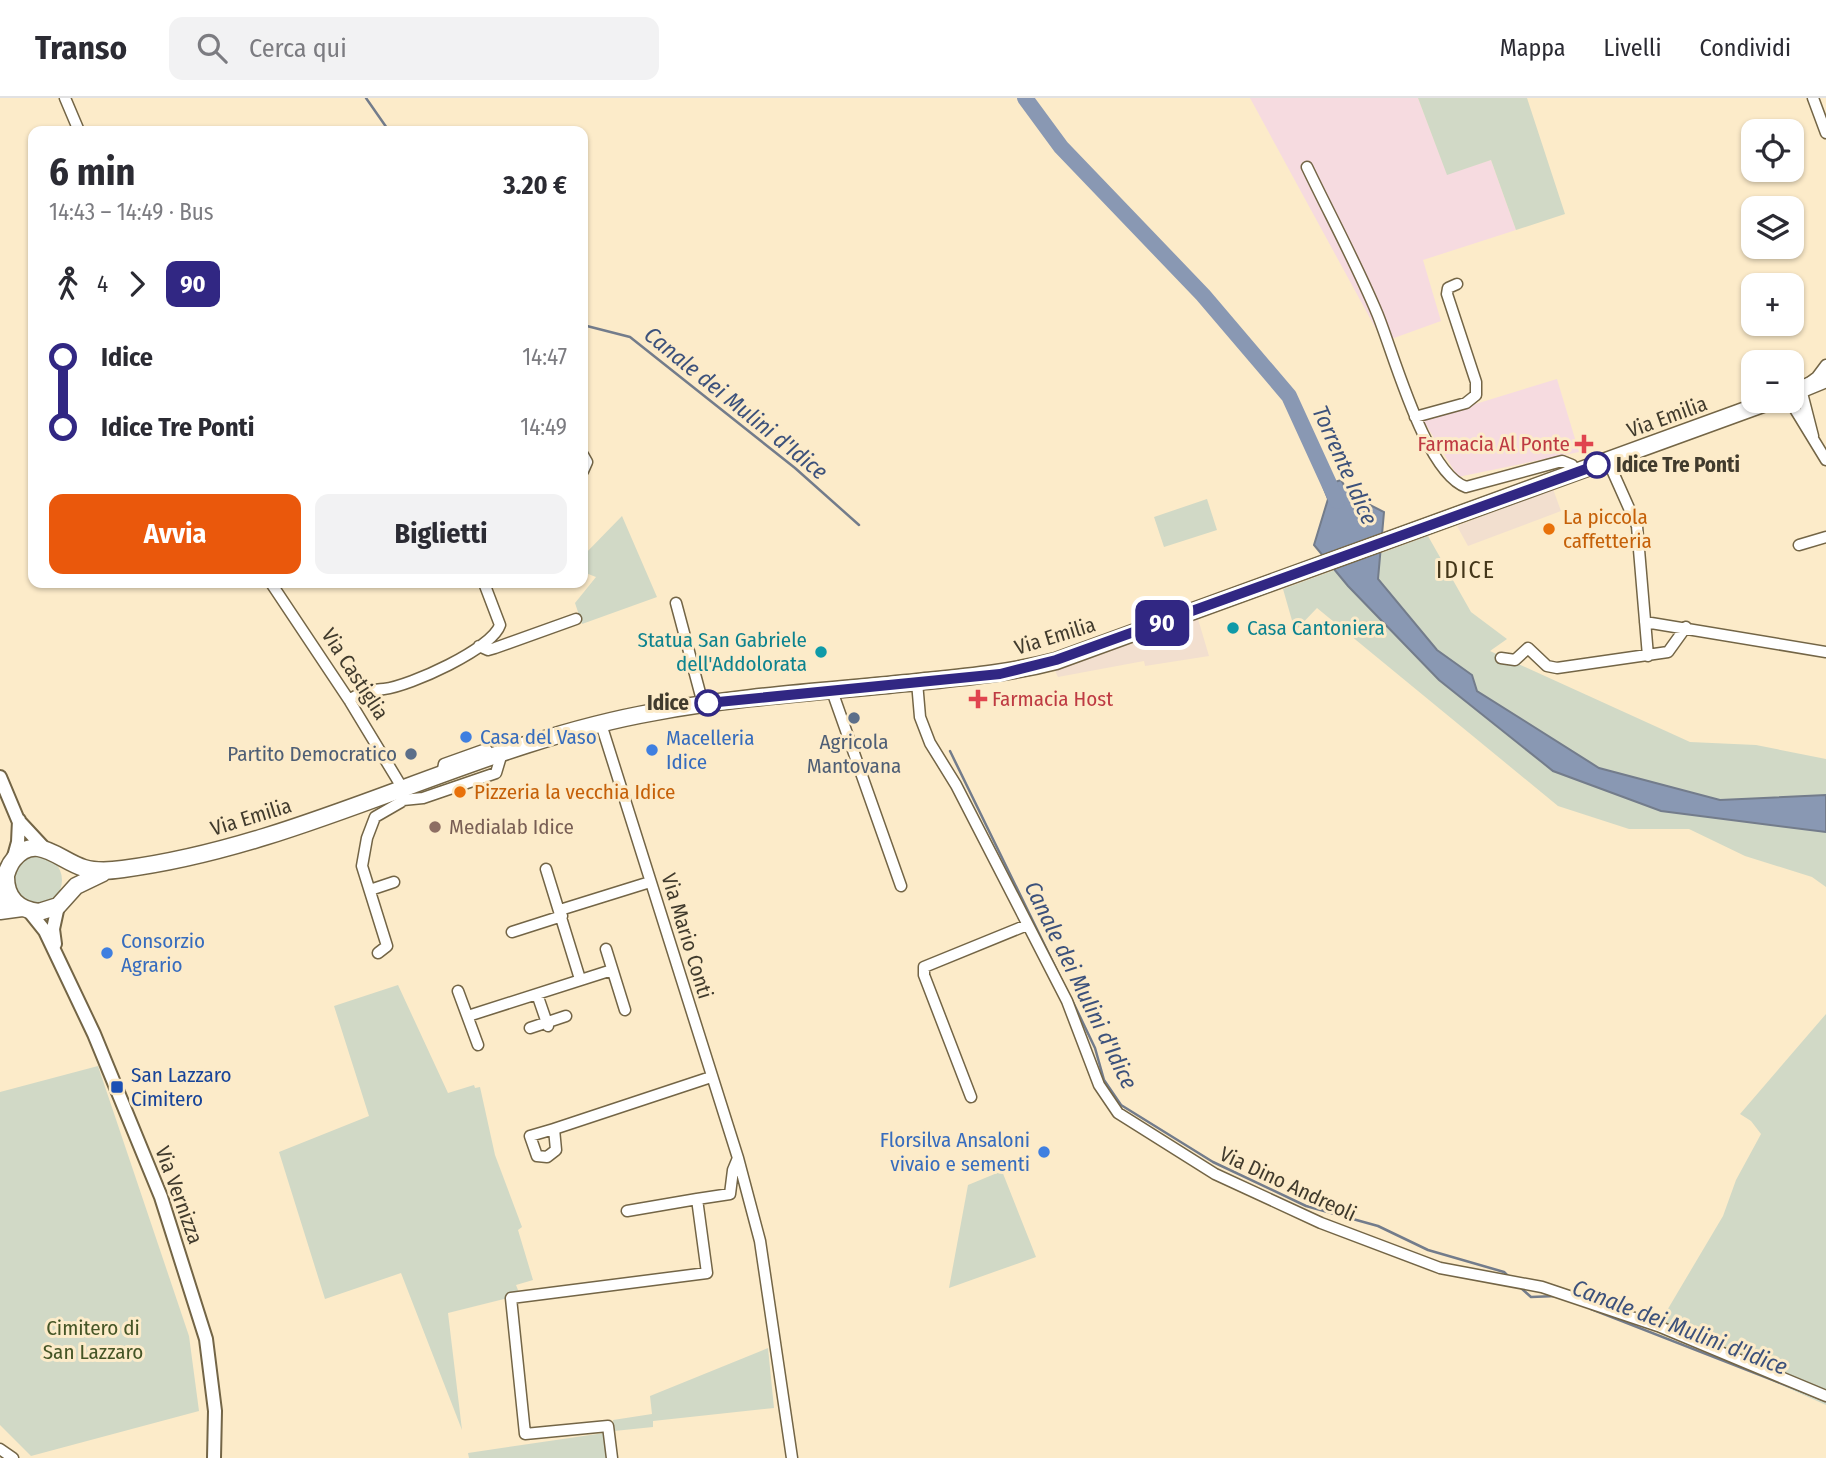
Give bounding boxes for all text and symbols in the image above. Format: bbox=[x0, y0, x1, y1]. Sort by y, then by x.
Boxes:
search box bbox=[169, 17, 659, 80]
text: Transo bbox=[35, 28, 127, 68]
icon: search bbox=[193, 29, 231, 67]
text: Cerca qui bbox=[249, 33, 347, 64]
text: Mappa bbox=[1500, 34, 1566, 62]
text: Livelli bbox=[1604, 34, 1661, 62]
text: Condividi bbox=[1699, 34, 1791, 62]
map controls bbox=[1741, 119, 1804, 413]
button: locate bbox=[1741, 119, 1804, 182]
text: 6 min bbox=[49, 149, 136, 195]
text: 3.20 € bbox=[503, 170, 567, 201]
button: layers bbox=[1741, 196, 1804, 259]
text: 14:43 – 14:49 · Bus bbox=[49, 198, 214, 226]
icon: walk bbox=[49, 265, 87, 303]
icon: forward bbox=[118, 265, 156, 303]
text: 4 bbox=[97, 270, 108, 298]
text: 90 bbox=[180, 270, 206, 298]
button: + bbox=[1741, 273, 1804, 336]
water label: Canale dei Mulini d'Idice bbox=[639, 320, 833, 486]
text: Idice bbox=[101, 342, 153, 373]
text: 14:47 bbox=[522, 343, 567, 371]
button: − bbox=[1741, 350, 1804, 413]
street label: Via Emilia bbox=[1623, 391, 1711, 443]
water label: Torrente Idice bbox=[1306, 401, 1384, 529]
text: Idice Tre Ponti bbox=[101, 412, 254, 443]
text: 14:49 bbox=[520, 413, 567, 441]
place label: Farmacia Al Ponte bbox=[1418, 431, 1570, 457]
marker: Farmacia Al Ponte bbox=[1576, 436, 1592, 452]
marker: Idice Tre Ponti bbox=[1584, 452, 1610, 478]
place label: Idice Tre Ponti bbox=[1616, 452, 1740, 478]
button: Avvia bbox=[49, 494, 301, 574]
button: Biglietti bbox=[315, 494, 567, 574]
place label: La piccola caffetteria bbox=[1563, 504, 1652, 554]
marker: La piccola caffetteria bbox=[1541, 521, 1557, 537]
district label: IDICE bbox=[1436, 556, 1496, 584]
line badge: 90 bbox=[1130, 600, 1194, 646]
text: 90 bbox=[1149, 609, 1175, 637]
street label: Via Emilia bbox=[1011, 611, 1099, 661]
place label: Casa Cantoniera bbox=[1247, 615, 1385, 641]
marker: Casa Cantoniera bbox=[1225, 620, 1241, 636]
street label: Via Castiglia bbox=[316, 623, 394, 725]
place label: Statua San Gabriele dell'Addolorata bbox=[637, 627, 807, 677]
marker: Statua San Gabriele dell'Addolorata bbox=[813, 644, 829, 660]
place label: Farmacia Host bbox=[992, 686, 1113, 712]
place label: Idice bbox=[647, 690, 689, 716]
marker: Idice bbox=[695, 690, 721, 716]
marker: Farmacia Host bbox=[970, 691, 986, 707]
marker: Agricola Mantovana bbox=[846, 710, 862, 726]
place label: Casa del Vaso bbox=[480, 724, 597, 750]
place label: Macelleria Idice bbox=[666, 725, 754, 775]
marker: Casa del Vaso bbox=[458, 729, 474, 745]
place label: Agricola Mantovana bbox=[807, 729, 901, 779]
place label: Partito Democratico bbox=[227, 741, 397, 767]
marker: Macelleria Idice bbox=[644, 742, 660, 758]
marker: Partito Democratico bbox=[403, 746, 419, 762]
place label: Pizzeria la vecchia Idice bbox=[474, 779, 675, 805]
marker: Pizzeria la vecchia Idice bbox=[452, 784, 468, 800]
street label: Via Emilia bbox=[207, 792, 295, 842]
place label: Medialab Idice bbox=[449, 814, 574, 840]
marker: Medialab Idice bbox=[427, 819, 443, 835]
street label: Via Mario Conti bbox=[656, 870, 718, 1002]
water label: Canale dei Mulini d'Idice bbox=[1019, 877, 1144, 1094]
place label: Consorzio Agrario bbox=[121, 928, 205, 978]
marker: Consorzio Agrario bbox=[99, 945, 115, 961]
place label: San Lazzaro Cimitero bbox=[131, 1062, 232, 1112]
marker: San Lazzaro Cimitero bbox=[109, 1079, 125, 1095]
place label: Florsilva Ansaloni vivaio e sementi bbox=[880, 1127, 1030, 1177]
street label: Via Dino Andreoli bbox=[1215, 1141, 1361, 1227]
street label: Via Vernizza bbox=[149, 1143, 209, 1247]
marker: Florsilva Ansaloni vivaio e sementi bbox=[1036, 1144, 1052, 1160]
water label: Canale dei Mulini d'Idice bbox=[1569, 1273, 1791, 1381]
park label: Cimitero di San Lazzaro bbox=[43, 1315, 143, 1365]

